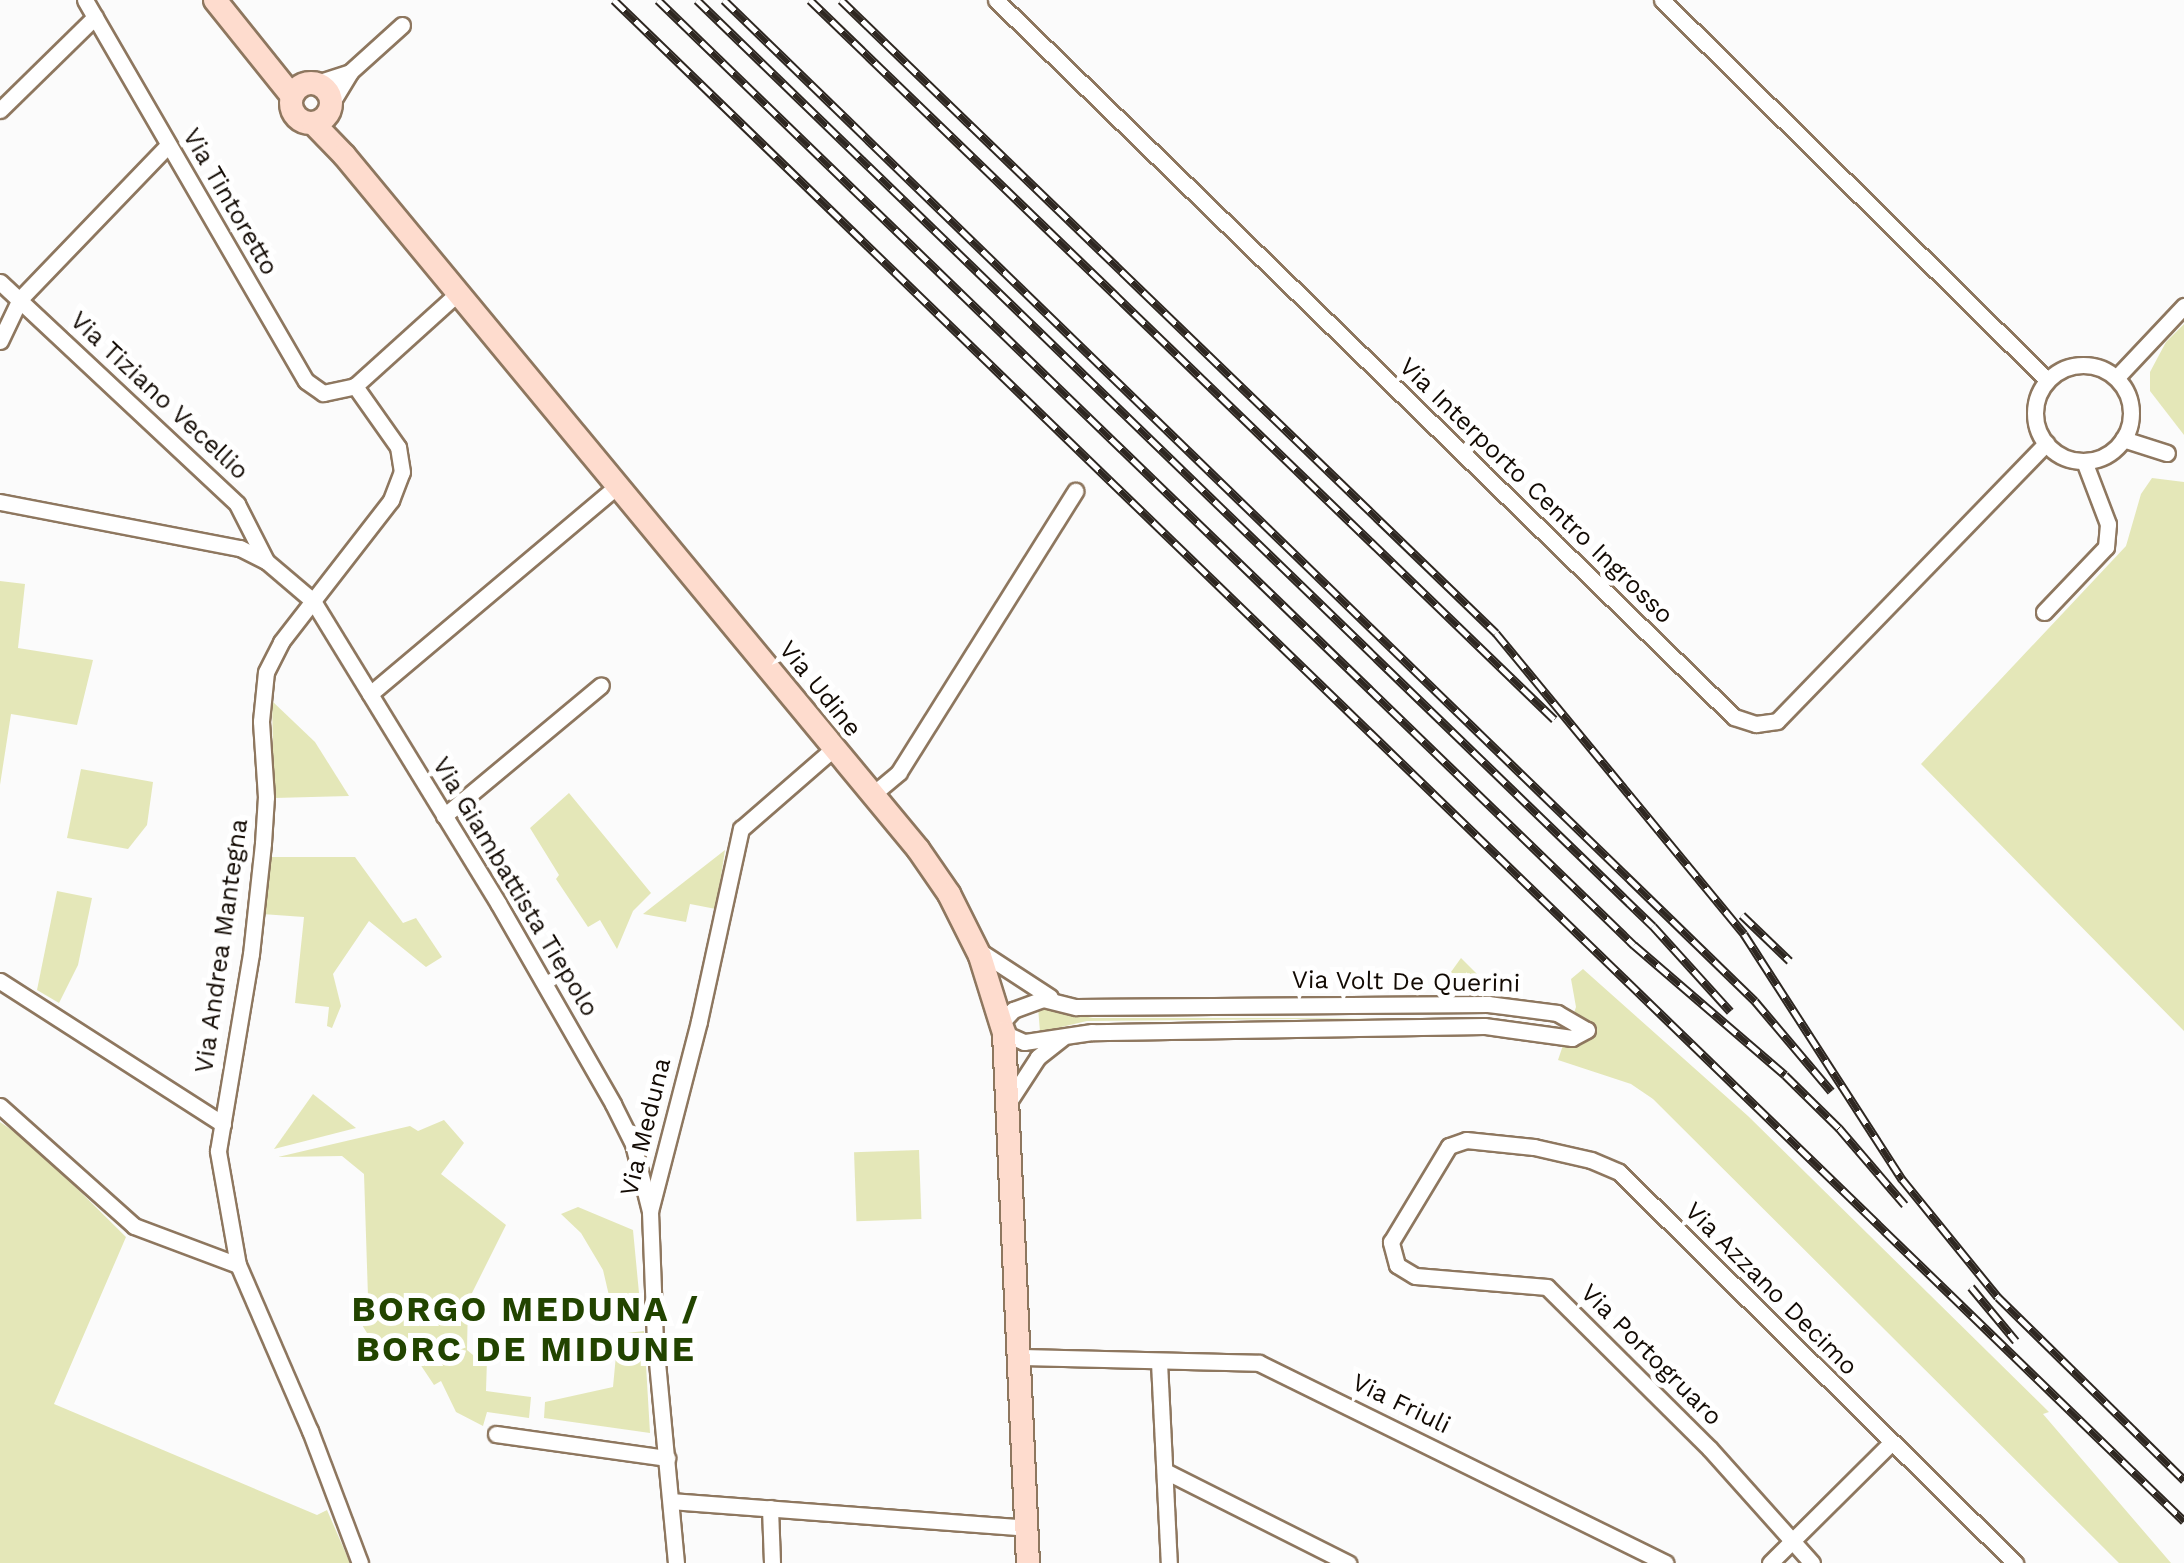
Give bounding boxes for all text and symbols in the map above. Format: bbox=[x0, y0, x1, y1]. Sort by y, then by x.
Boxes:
street label: Via Tintoretto bbox=[176, 123, 284, 281]
street label: Via Tiziano Vecellio bbox=[63, 305, 255, 487]
street label: Via Interporto Centro Ingrosso bbox=[1392, 352, 1680, 630]
street label: Via Udine bbox=[772, 635, 868, 743]
street label: Via Giambattista Tiepolo bbox=[425, 751, 605, 1023]
street label: Via Andrea Mantegna bbox=[189, 816, 255, 1076]
street label: Via Volt De Querini bbox=[1291, 965, 1521, 999]
street label: Via Meduna bbox=[614, 1055, 678, 1199]
street label: Via Azzano Decimo bbox=[1678, 1196, 1864, 1382]
street label: Via Portogruaro bbox=[1574, 1278, 1728, 1432]
district label: BORGO MEDUNA / BORC DE MIDUNE bbox=[351, 1288, 701, 1370]
street label: Via Friuli bbox=[1347, 1367, 1455, 1441]

